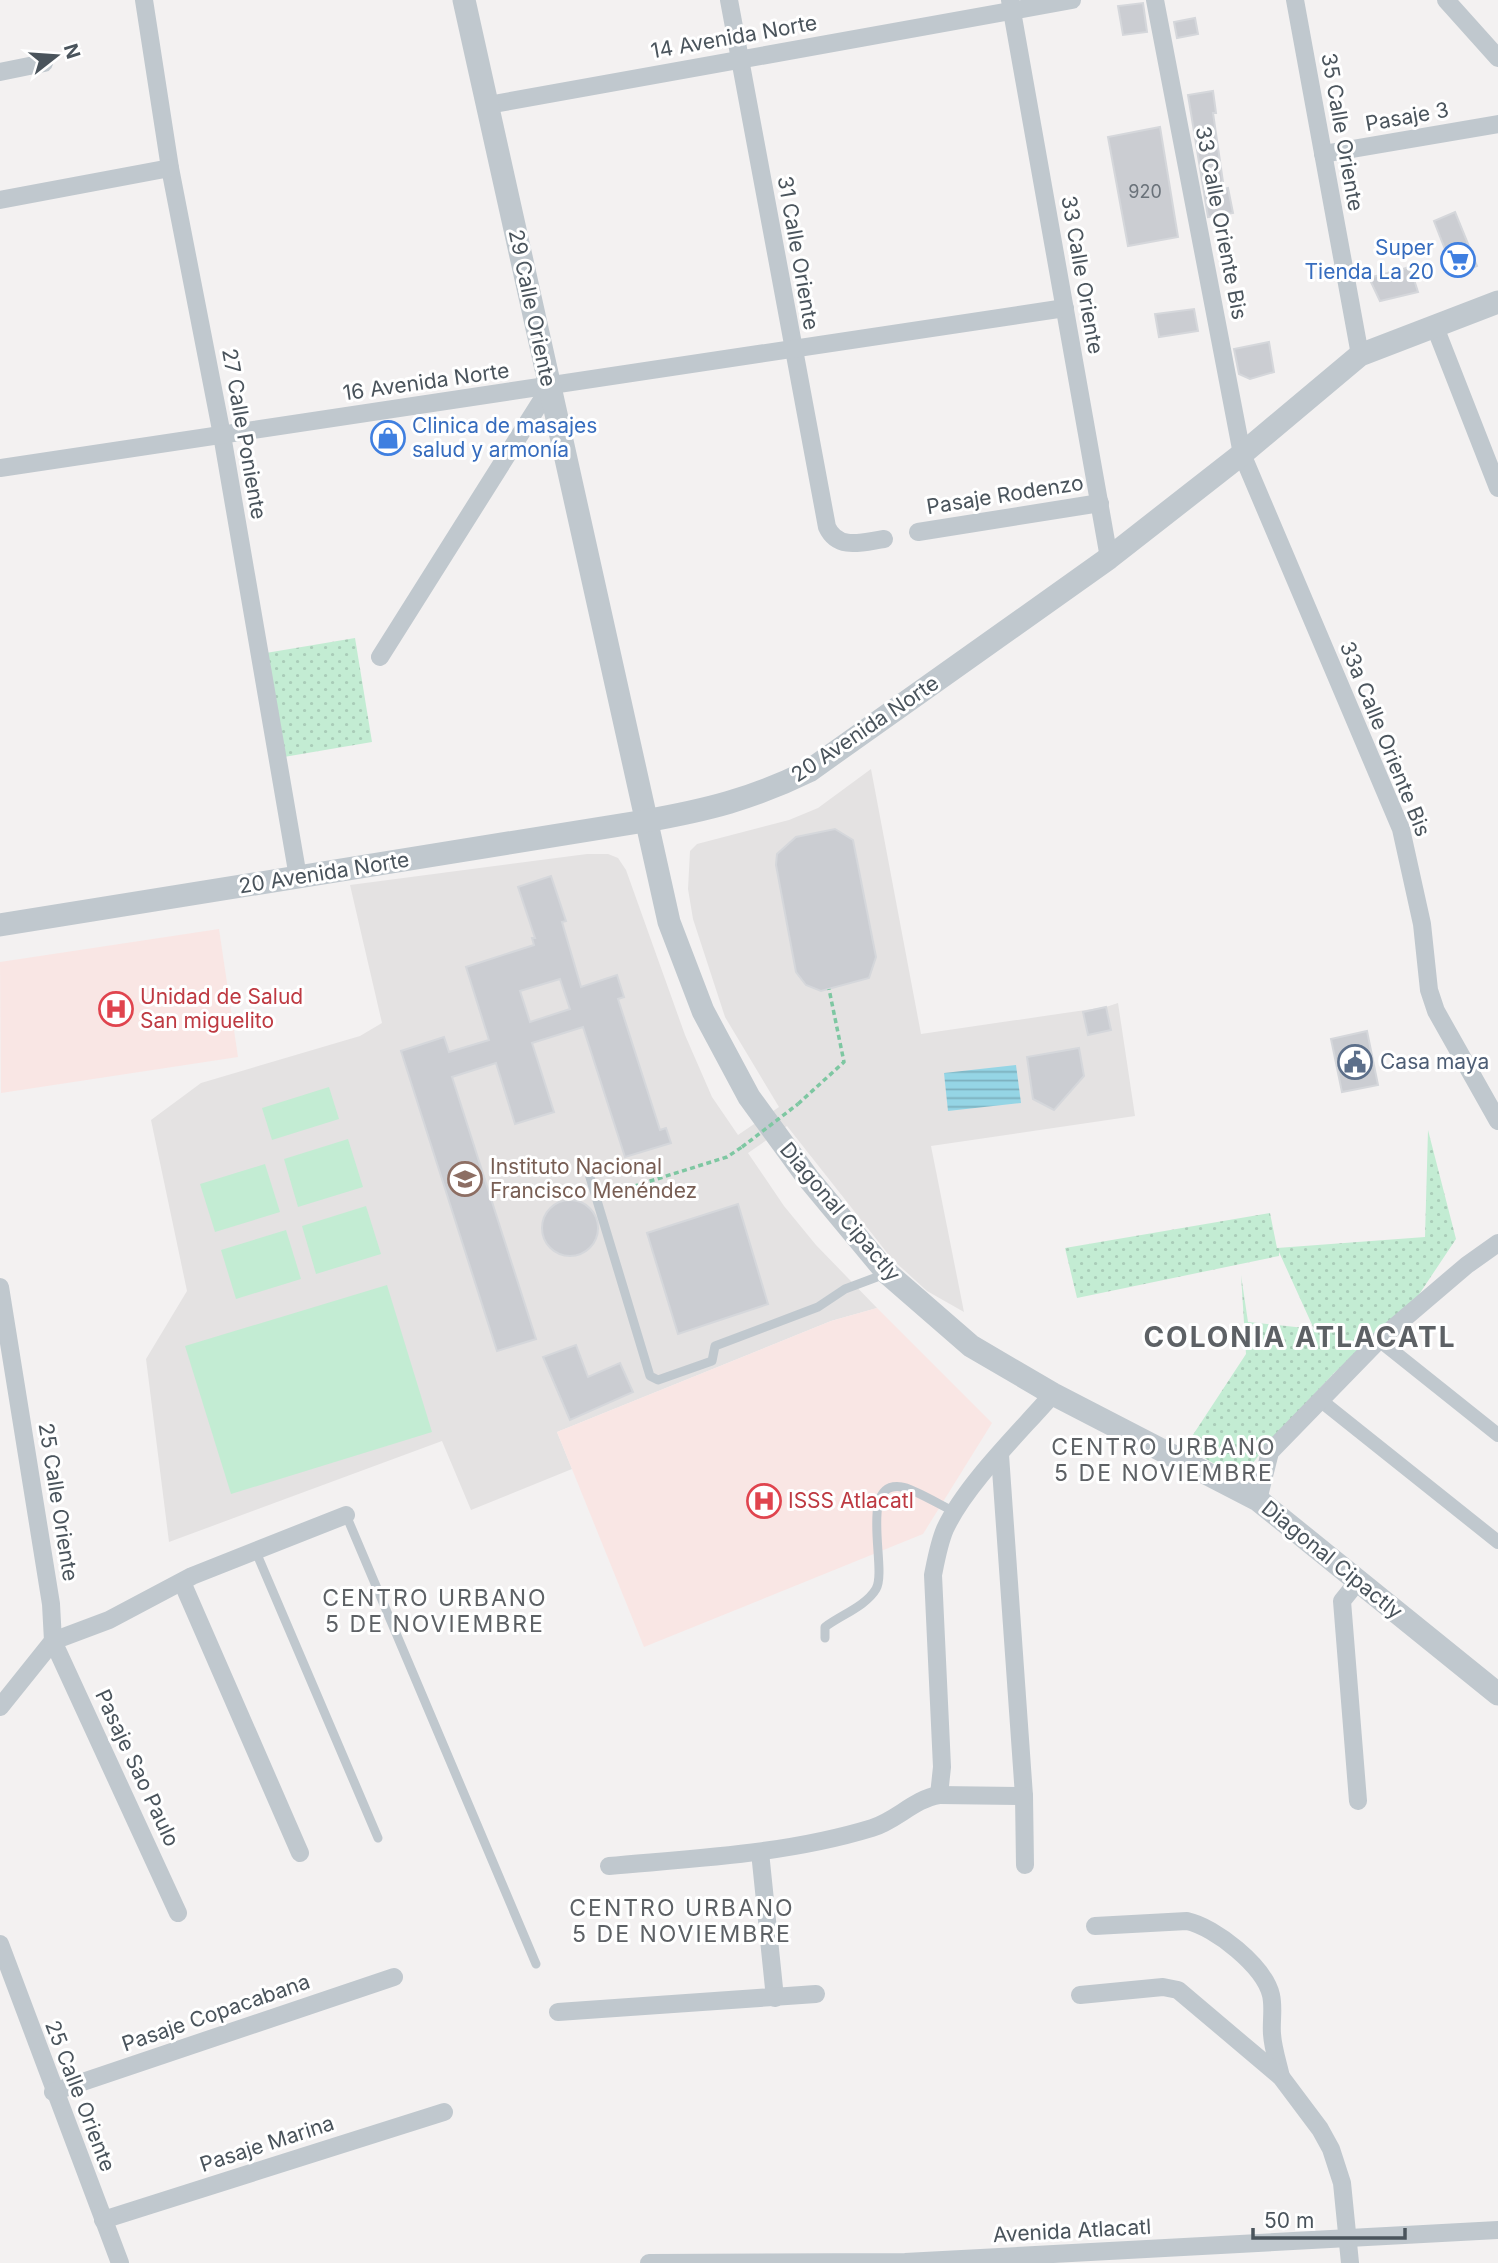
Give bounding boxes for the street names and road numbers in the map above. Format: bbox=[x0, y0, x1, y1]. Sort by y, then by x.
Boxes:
street label: 14 Avenida Norte bbox=[649, 10, 819, 63]
street label: 35 Calle Oriente bbox=[1316, 51, 1369, 213]
street label: Pasaje 3 bbox=[1363, 97, 1451, 136]
street label: 33 Calle Oriente Bis bbox=[1191, 124, 1252, 322]
street label: 31 Calle Oriente bbox=[773, 174, 824, 332]
street label: 33 Calle Oriente bbox=[1056, 194, 1109, 356]
street label: 29 Calle Oriente bbox=[504, 227, 561, 389]
street label: 27 Calle Poniente bbox=[217, 347, 272, 521]
street label: 16 Avenida Norte bbox=[341, 357, 511, 406]
street label: Pasaje Rodenzo bbox=[925, 470, 1085, 519]
street label: 33a Calle Oriente Bis bbox=[1335, 638, 1436, 840]
street label: 20 Avenida Norte bbox=[786, 670, 943, 787]
street label: 20 Avenida Norte bbox=[237, 847, 411, 898]
street label: Diagonal Cipactly bbox=[775, 1137, 906, 1286]
street label: 25 Calle Oriente bbox=[34, 1421, 83, 1583]
street label: Diagonal Cipactly bbox=[1257, 1495, 1408, 1624]
street label: Pasaje Sao Paulo bbox=[90, 1685, 185, 1850]
street label: Pasaje Copacabana bbox=[119, 1969, 313, 2056]
street label: 25 Calle Oriente bbox=[40, 2017, 121, 2175]
street label: Pasaje Marina bbox=[197, 2110, 337, 2177]
street label: Avenida Atlacatl bbox=[992, 2214, 1152, 2247]

